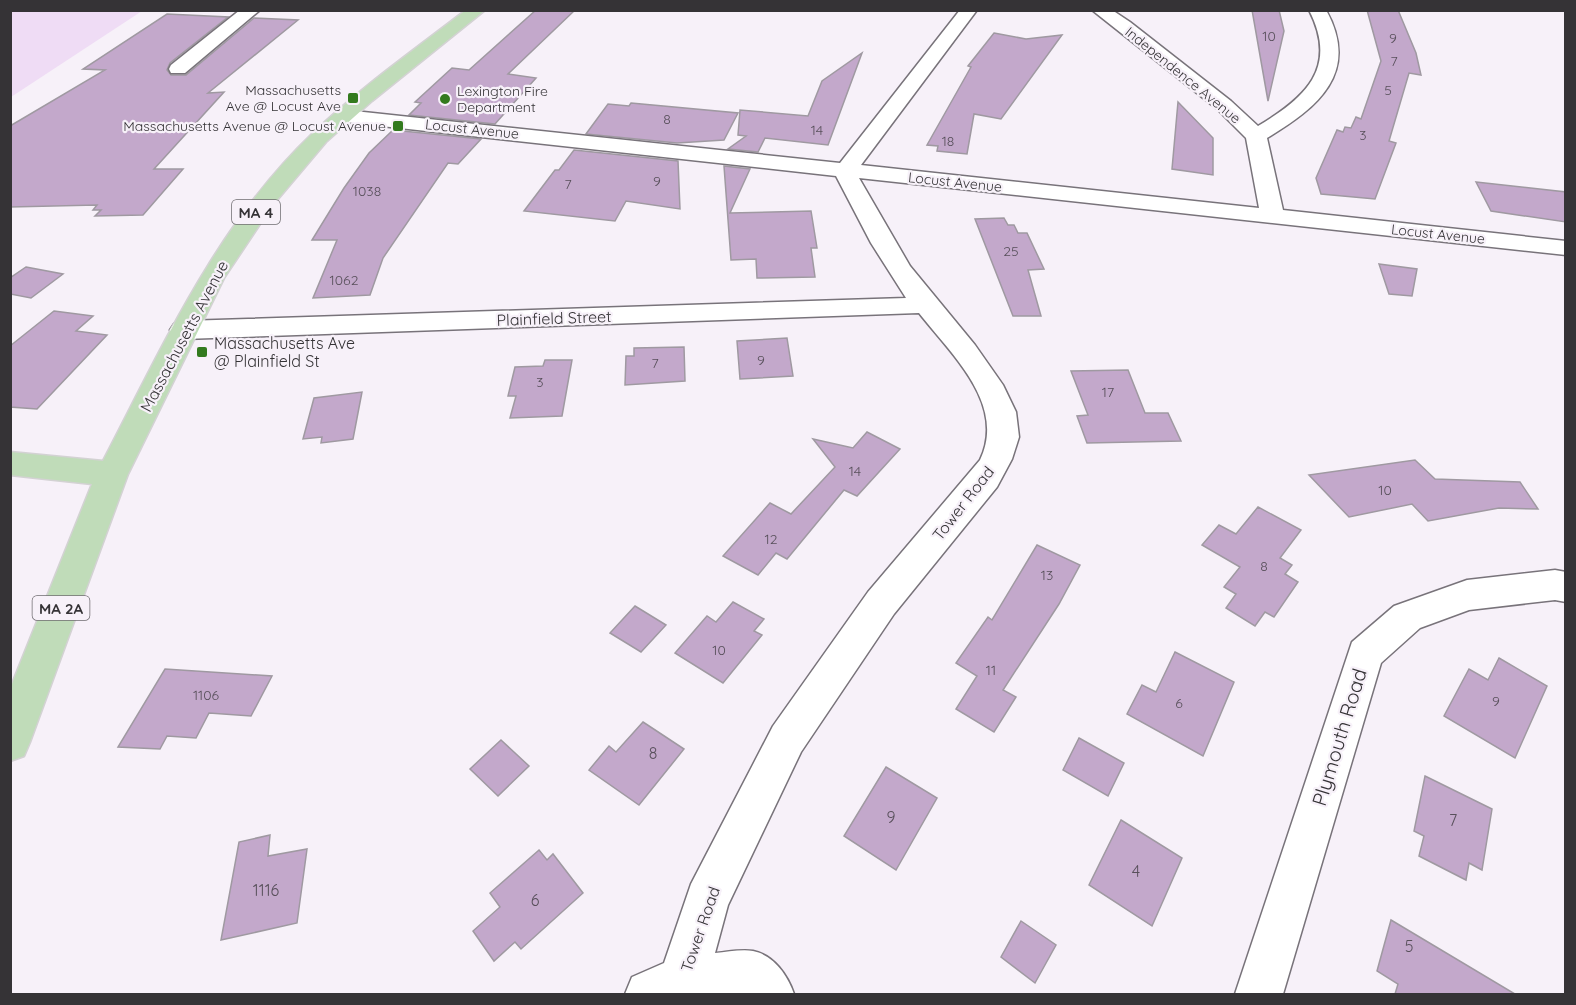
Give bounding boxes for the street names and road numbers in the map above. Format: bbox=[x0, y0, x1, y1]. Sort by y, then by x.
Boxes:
street label: Independence Avenue bbox=[1121, 23, 1245, 127]
street label: Locust Avenue bbox=[424, 115, 520, 143]
street label: Locust Avenue bbox=[907, 168, 1003, 196]
road number: MA 4 bbox=[232, 200, 280, 224]
street label: Locust Avenue bbox=[1390, 220, 1486, 248]
street label: Massachusetts Avenue bbox=[136, 257, 232, 415]
street label: Plainfield Street bbox=[496, 306, 612, 330]
street label: Tower Road bbox=[928, 462, 998, 544]
road number: MA 2A bbox=[32, 596, 90, 620]
street label: Plymouth Road bbox=[1306, 665, 1372, 809]
street label: Tower Road bbox=[676, 884, 724, 974]

